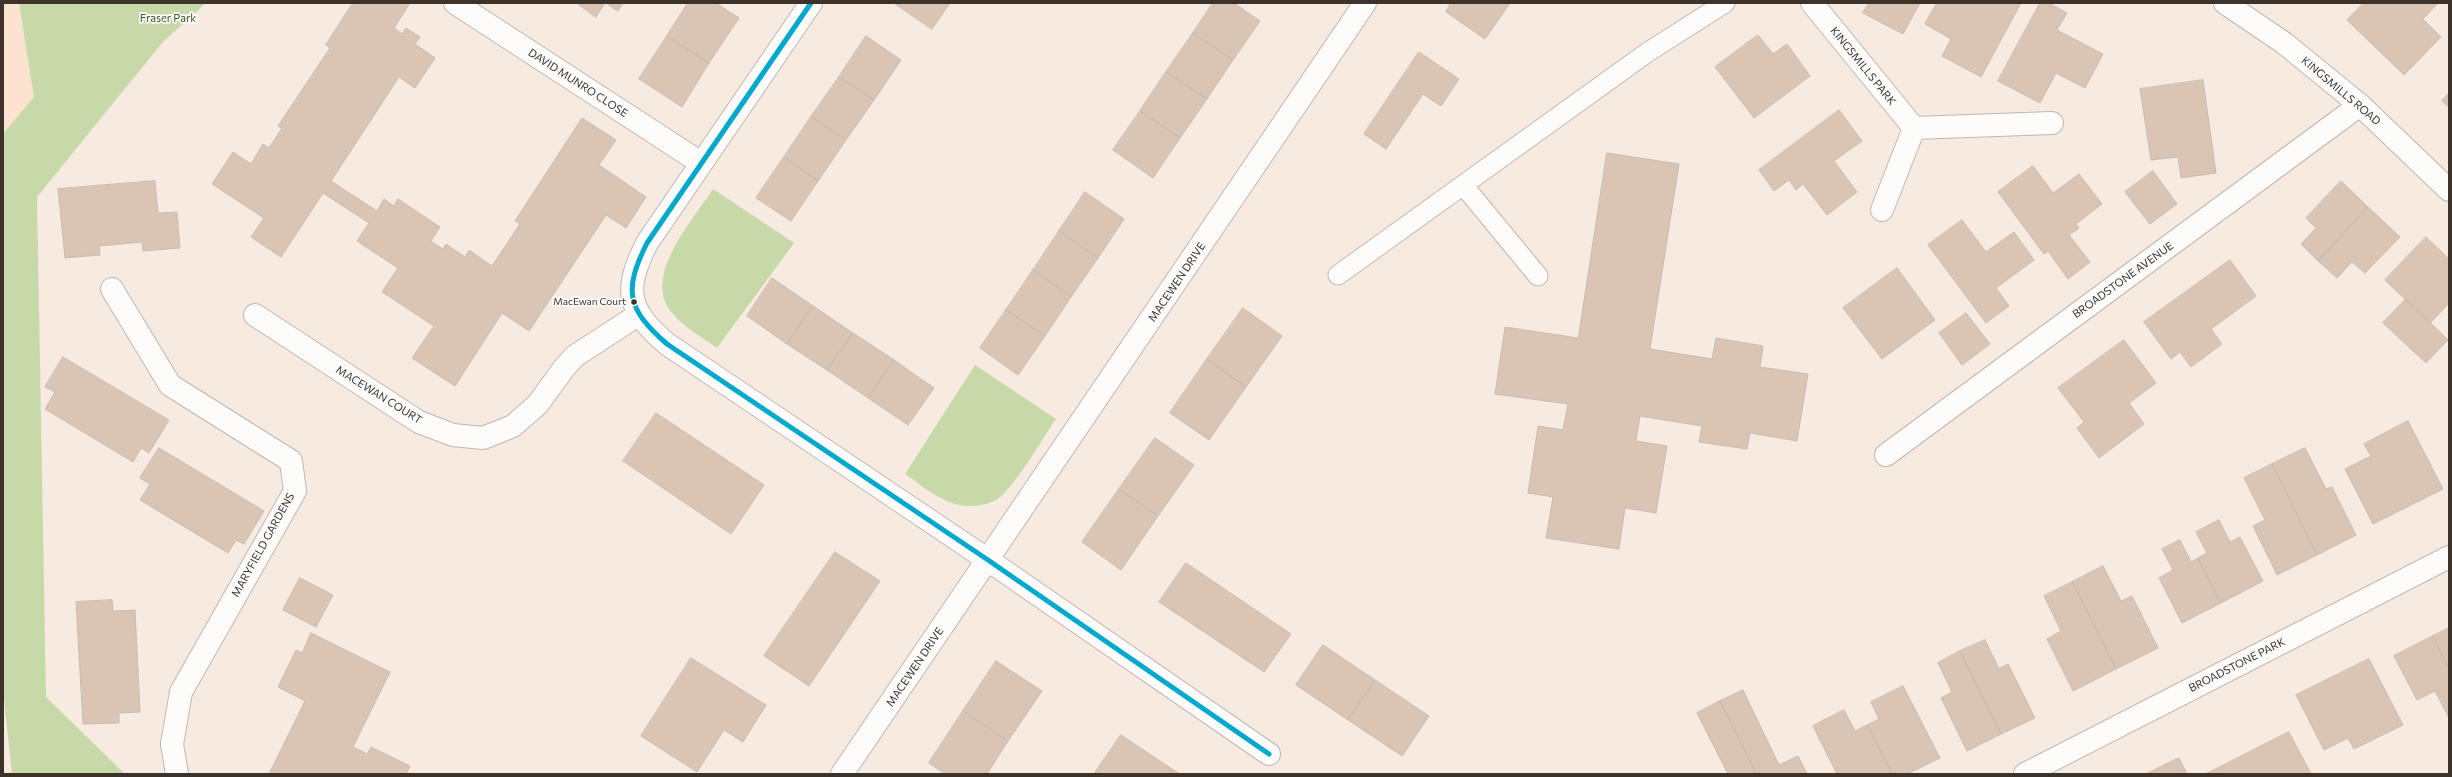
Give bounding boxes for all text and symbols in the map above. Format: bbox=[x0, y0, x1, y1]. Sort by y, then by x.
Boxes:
park label: Fraser Park bbox=[140, 11, 196, 25]
street label: KINGSMILLS PARK bbox=[1827, 24, 1899, 108]
street label: DAVID MUNRO CLOSE bbox=[526, 46, 630, 120]
street label: KINGSMILLS ROAD bbox=[2299, 54, 2383, 128]
street label: BROADSTONE AVENUE bbox=[2070, 239, 2176, 321]
street label: MACEWEN DRIVE bbox=[1146, 240, 1208, 324]
place label: MacEwan Court bbox=[553, 296, 626, 308]
marker: MacEwan Court bbox=[629, 297, 639, 307]
street label: MACEWAN COURT bbox=[334, 363, 424, 427]
street label: MARYFIELD GARDENS bbox=[229, 491, 297, 599]
street label: MACEWEN DRIVE bbox=[884, 625, 946, 709]
street label: BROADSTONE PARK bbox=[2187, 635, 2287, 695]

